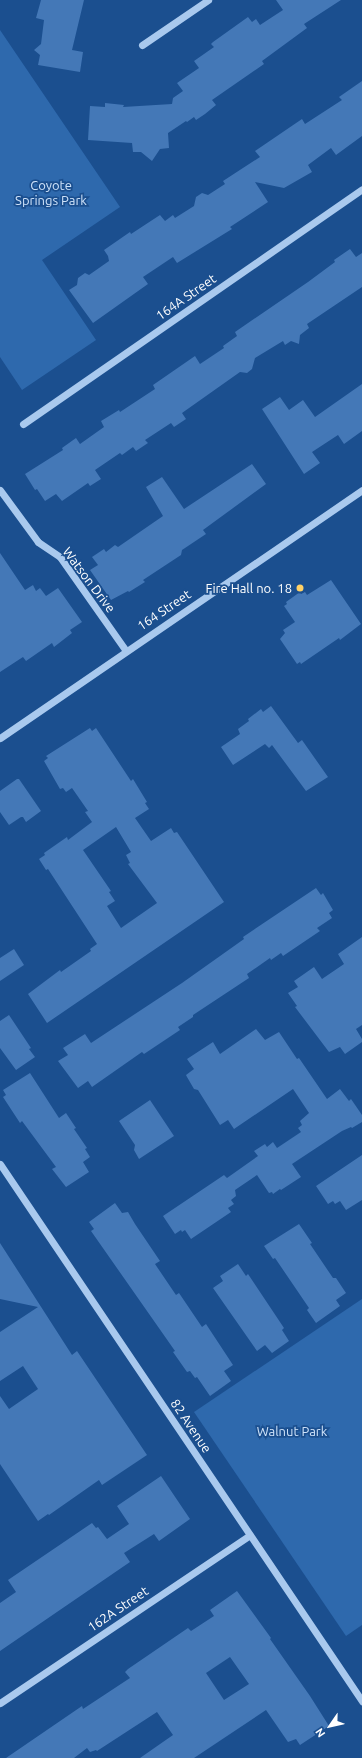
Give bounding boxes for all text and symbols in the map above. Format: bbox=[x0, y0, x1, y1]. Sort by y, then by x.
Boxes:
park label: Coyote Springs Park bbox=[15, 178, 87, 209]
street label: 164A Street bbox=[153, 271, 219, 323]
street label: Watson Drive bbox=[59, 544, 119, 616]
place label: Fire Hall no. 18 bbox=[206, 580, 292, 596]
marker: Fire Hall no. 18 bbox=[295, 583, 305, 593]
street label: 164 Street bbox=[134, 586, 194, 634]
street label: 82 Avenue bbox=[167, 1396, 215, 1456]
park label: Walnut Park bbox=[257, 1423, 327, 1439]
street label: 162A Street bbox=[85, 1583, 151, 1635]
north arrow bbox=[310, 1706, 350, 1746]
text: N bbox=[313, 1726, 327, 1739]

